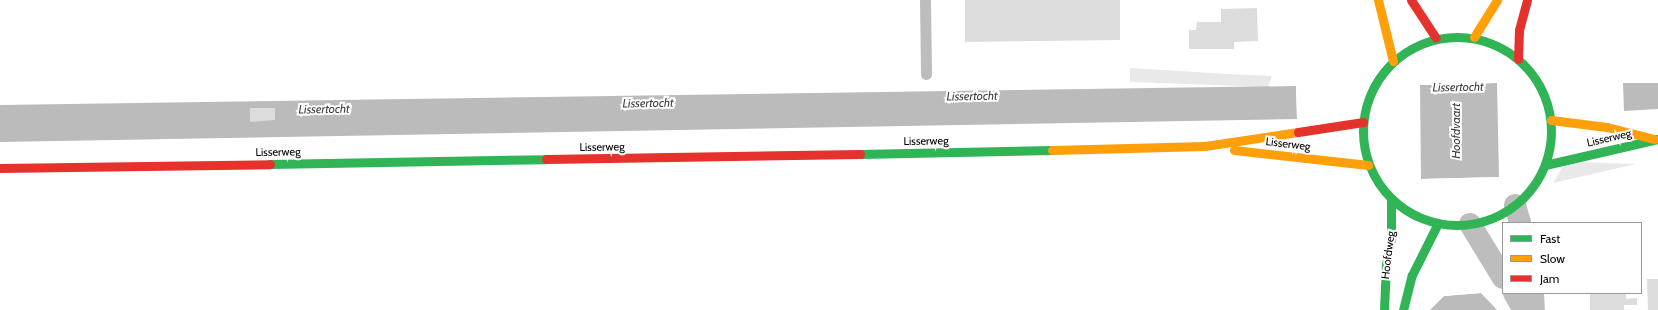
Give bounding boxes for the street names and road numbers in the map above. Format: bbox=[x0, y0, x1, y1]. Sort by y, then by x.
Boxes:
street label: Lisserweg bbox=[1586, 126, 1632, 150]
street label: Lisserweg bbox=[903, 134, 949, 148]
street label: Lisserweg bbox=[1265, 135, 1311, 153]
street label: Lisserweg bbox=[579, 140, 625, 154]
street label: Lisserweg bbox=[255, 145, 301, 159]
street label: Hoofdweg bbox=[1379, 230, 1397, 280]

